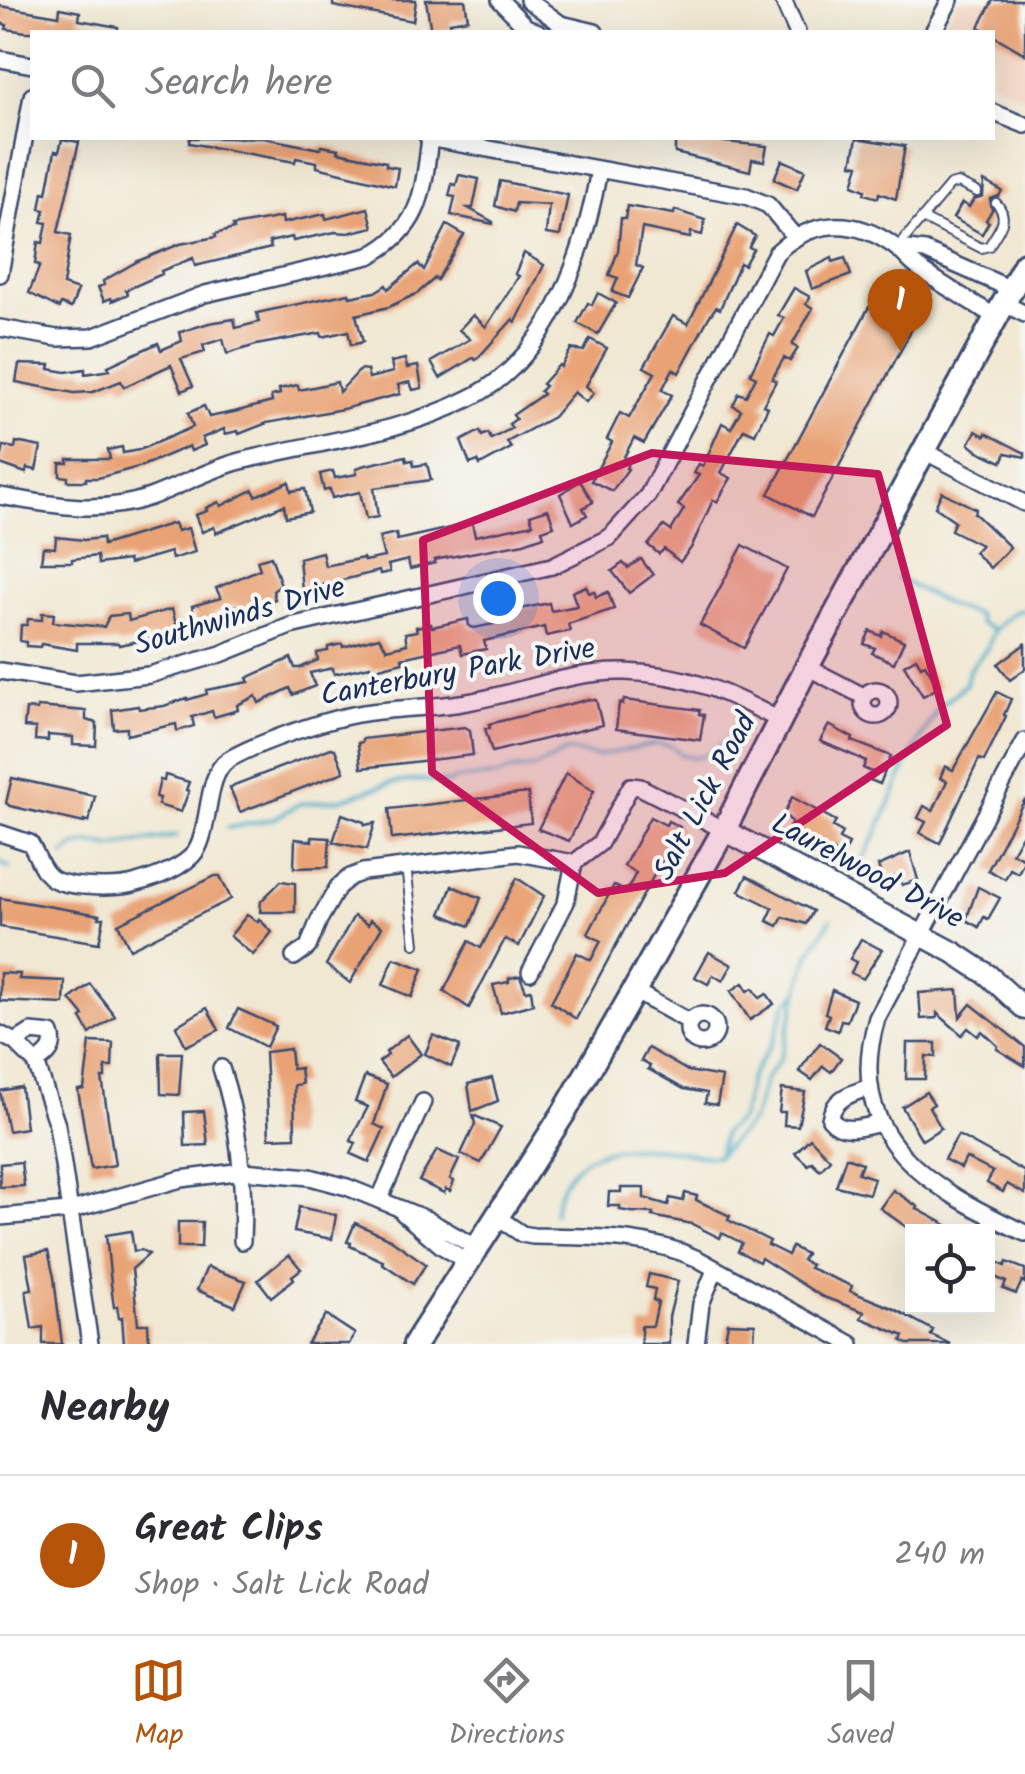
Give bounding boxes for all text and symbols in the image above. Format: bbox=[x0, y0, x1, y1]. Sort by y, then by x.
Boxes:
search box bbox=[30, 30, 995, 140]
text: Search here bbox=[145, 55, 332, 115]
icon: search bbox=[65, 58, 120, 113]
pin: 1 bbox=[868, 268, 932, 351]
street label: Southwinds Drive bbox=[129, 564, 351, 670]
your location bbox=[473, 573, 524, 624]
street label: Canterbury Park Drive bbox=[317, 625, 599, 721]
street label: Salt Lick Road bbox=[642, 704, 771, 890]
street label: Laurelwood Drive bbox=[762, 801, 972, 943]
map controls bbox=[905, 1224, 995, 1314]
button: locate bbox=[905, 1224, 995, 1314]
text: Nearby bbox=[40, 1376, 169, 1443]
text: Great Clips bbox=[135, 1500, 323, 1560]
text: 1 bbox=[68, 1530, 77, 1581]
text: 240 m bbox=[894, 1530, 985, 1581]
text: Shop · Salt Lick Road bbox=[135, 1560, 429, 1611]
tab: Map bbox=[131, 1653, 186, 1758]
tab: Directions bbox=[449, 1653, 565, 1758]
tab: Saved bbox=[827, 1653, 894, 1758]

